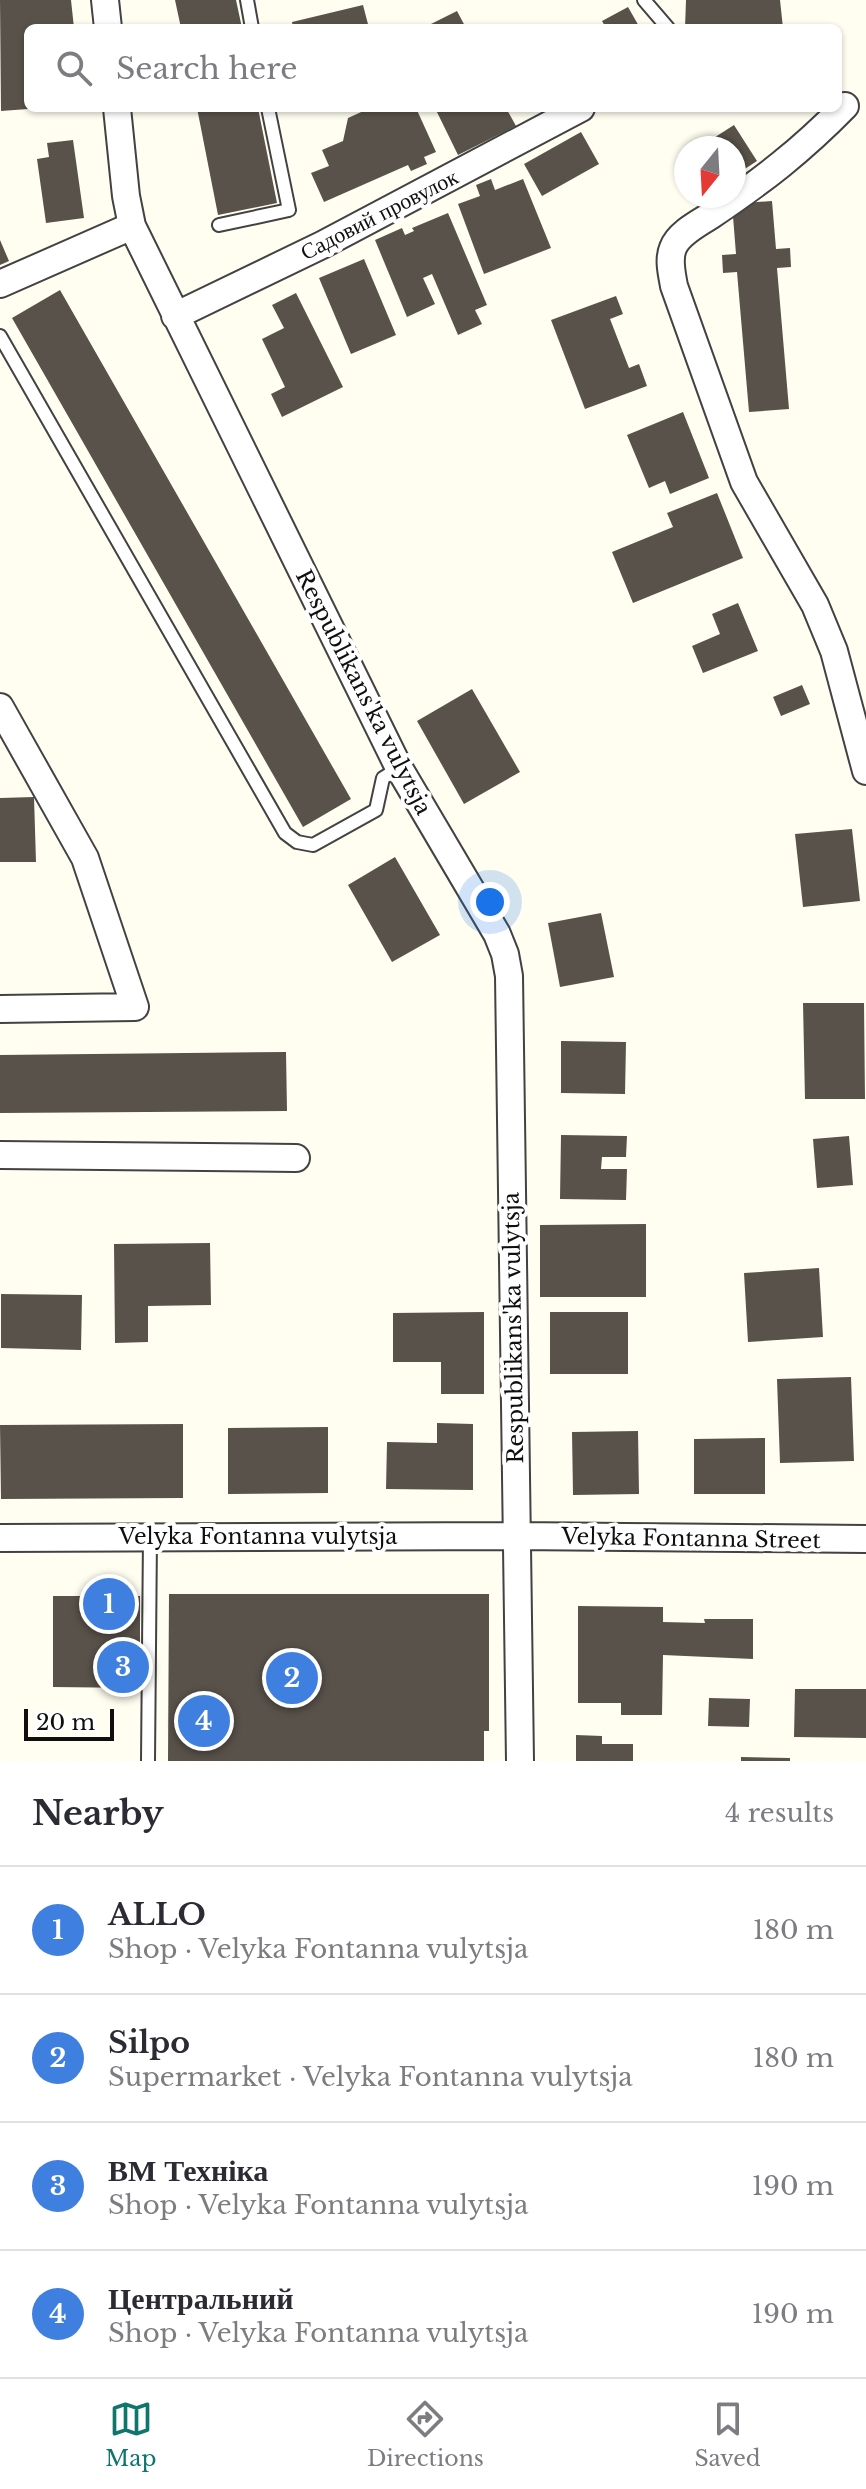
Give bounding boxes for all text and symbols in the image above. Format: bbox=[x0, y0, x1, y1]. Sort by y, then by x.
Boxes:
search box bbox=[24, 24, 842, 112]
icon: search bbox=[52, 46, 96, 90]
text: Search here bbox=[116, 50, 297, 87]
north arrow bbox=[674, 136, 746, 208]
street label: Садовий провулок bbox=[296, 163, 463, 266]
street label: Respublikans'ka vulytsja bbox=[290, 565, 438, 820]
your location bbox=[470, 882, 510, 922]
street label: Respublikans'ka vulytsja bbox=[498, 1191, 529, 1464]
street label: Velyka Fontanna vulytsja bbox=[118, 1523, 398, 1550]
street label: Velyka Fontanna Street bbox=[560, 1523, 822, 1554]
pin: 1 bbox=[83, 1574, 135, 1634]
pin: 3 bbox=[97, 1637, 149, 1697]
pin: 2 bbox=[266, 1648, 318, 1708]
pin: 4 bbox=[178, 1691, 230, 1751]
scale bar bbox=[24, 1705, 114, 1741]
text: 20 m bbox=[36, 1709, 95, 1736]
text: Nearby bbox=[32, 1792, 164, 1834]
text: 4 results bbox=[725, 1797, 834, 1829]
text: ALLO bbox=[108, 1896, 206, 1933]
text: 1 bbox=[52, 1914, 64, 1946]
text: 180 m bbox=[753, 1914, 834, 1946]
text: Shop · Velyka Fontanna vulytsja bbox=[108, 1933, 528, 1965]
text: Silpo bbox=[108, 2024, 190, 2061]
text: 2 bbox=[50, 2042, 66, 2074]
text: 180 m bbox=[753, 2042, 834, 2074]
text: Supermarket · Velyka Fontanna vulytsja bbox=[108, 2061, 633, 2093]
text: ВМ Техніка bbox=[108, 2152, 268, 2189]
text: 3 bbox=[50, 2170, 66, 2202]
text: 190 m bbox=[752, 2170, 834, 2202]
text: Shop · Velyka Fontanna vulytsja bbox=[108, 2189, 528, 2221]
text: Центральний bbox=[108, 2280, 294, 2317]
text: 4 bbox=[49, 2298, 67, 2330]
text: 190 m bbox=[752, 2298, 834, 2330]
text: Shop · Velyka Fontanna vulytsja bbox=[108, 2317, 528, 2349]
tab: Map bbox=[105, 2397, 156, 2472]
tab: Directions bbox=[367, 2397, 484, 2472]
tab: Saved bbox=[694, 2397, 761, 2472]

